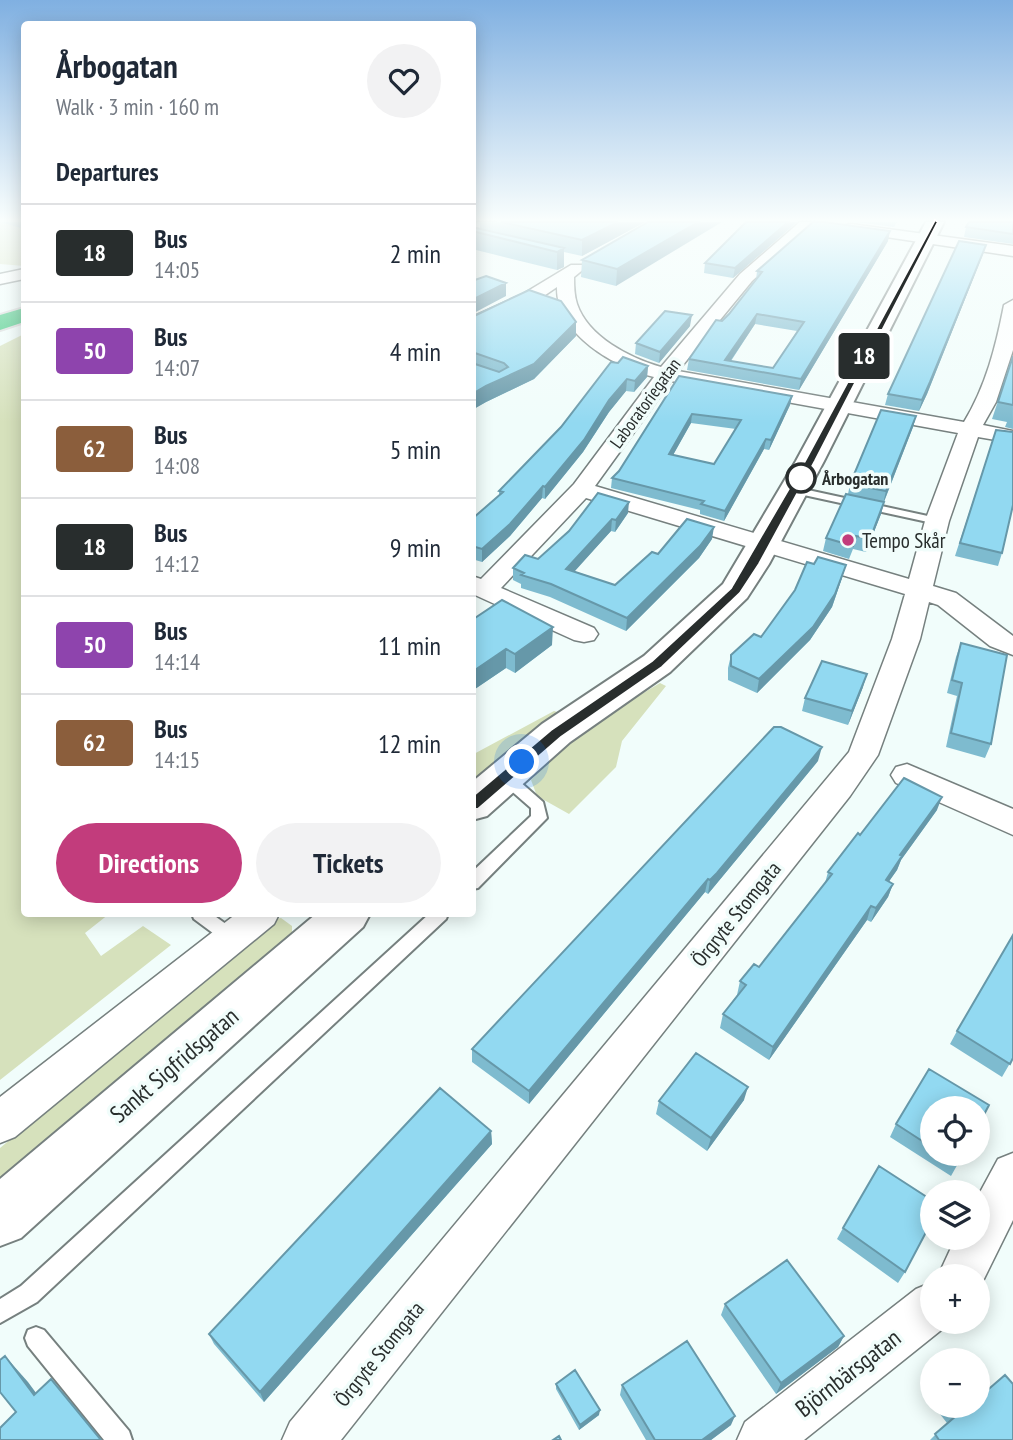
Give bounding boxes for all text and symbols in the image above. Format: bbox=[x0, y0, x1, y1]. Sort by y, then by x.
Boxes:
text: Årbogatan bbox=[56, 44, 178, 87]
button: heart bbox=[367, 44, 441, 118]
text: Walk · 3 min · 160 m bbox=[56, 92, 219, 121]
text: Departures bbox=[56, 155, 159, 188]
text: Bus bbox=[154, 222, 187, 255]
text: 18 bbox=[83, 237, 106, 268]
text: 2 min bbox=[390, 237, 441, 270]
text: 14:05 bbox=[154, 255, 200, 284]
text: Bus bbox=[154, 320, 187, 353]
line badge: 18 bbox=[832, 333, 896, 379]
text: 50 bbox=[83, 335, 106, 366]
text: 4 min bbox=[390, 335, 441, 368]
text: 18 bbox=[853, 340, 875, 371]
text: 14:07 bbox=[154, 353, 200, 382]
street label: Laboratoriegatan bbox=[605, 353, 685, 453]
text: Bus bbox=[154, 418, 187, 451]
text: 62 bbox=[83, 433, 106, 464]
text: 5 min bbox=[390, 433, 441, 466]
text: 14:08 bbox=[154, 451, 200, 480]
marker: Årbogatan bbox=[786, 463, 816, 493]
place label: Årbogatan bbox=[821, 467, 888, 490]
text: Bus bbox=[154, 516, 187, 549]
place label: Tempo Skår bbox=[862, 527, 946, 554]
text: 18 bbox=[83, 531, 106, 562]
text: 9 min bbox=[390, 531, 441, 564]
marker: Tempo Skår bbox=[840, 532, 856, 548]
text: 14:12 bbox=[154, 549, 200, 578]
text: Bus bbox=[154, 614, 187, 647]
text: 50 bbox=[83, 629, 106, 660]
text: 11 min bbox=[378, 629, 441, 662]
text: 14:14 bbox=[154, 647, 200, 676]
text: Bus bbox=[154, 712, 187, 745]
text: 62 bbox=[83, 727, 106, 758]
text: 12 min bbox=[378, 727, 441, 760]
your location bbox=[504, 744, 539, 779]
text: 14:15 bbox=[154, 745, 200, 774]
button: Directions bbox=[56, 823, 242, 903]
button: Tickets bbox=[256, 823, 441, 903]
street label: Örgryte Stomgata bbox=[685, 856, 787, 972]
street label: Sankt Sigfridsgatan bbox=[103, 1001, 245, 1129]
map controls bbox=[920, 1096, 990, 1418]
button: locate bbox=[920, 1096, 990, 1166]
button: layers bbox=[920, 1180, 990, 1250]
button: + bbox=[920, 1264, 990, 1334]
street label: Örgryte Stomgata bbox=[328, 1296, 430, 1412]
street label: Björnbärsgatan bbox=[789, 1322, 907, 1424]
button: − bbox=[920, 1348, 990, 1418]

